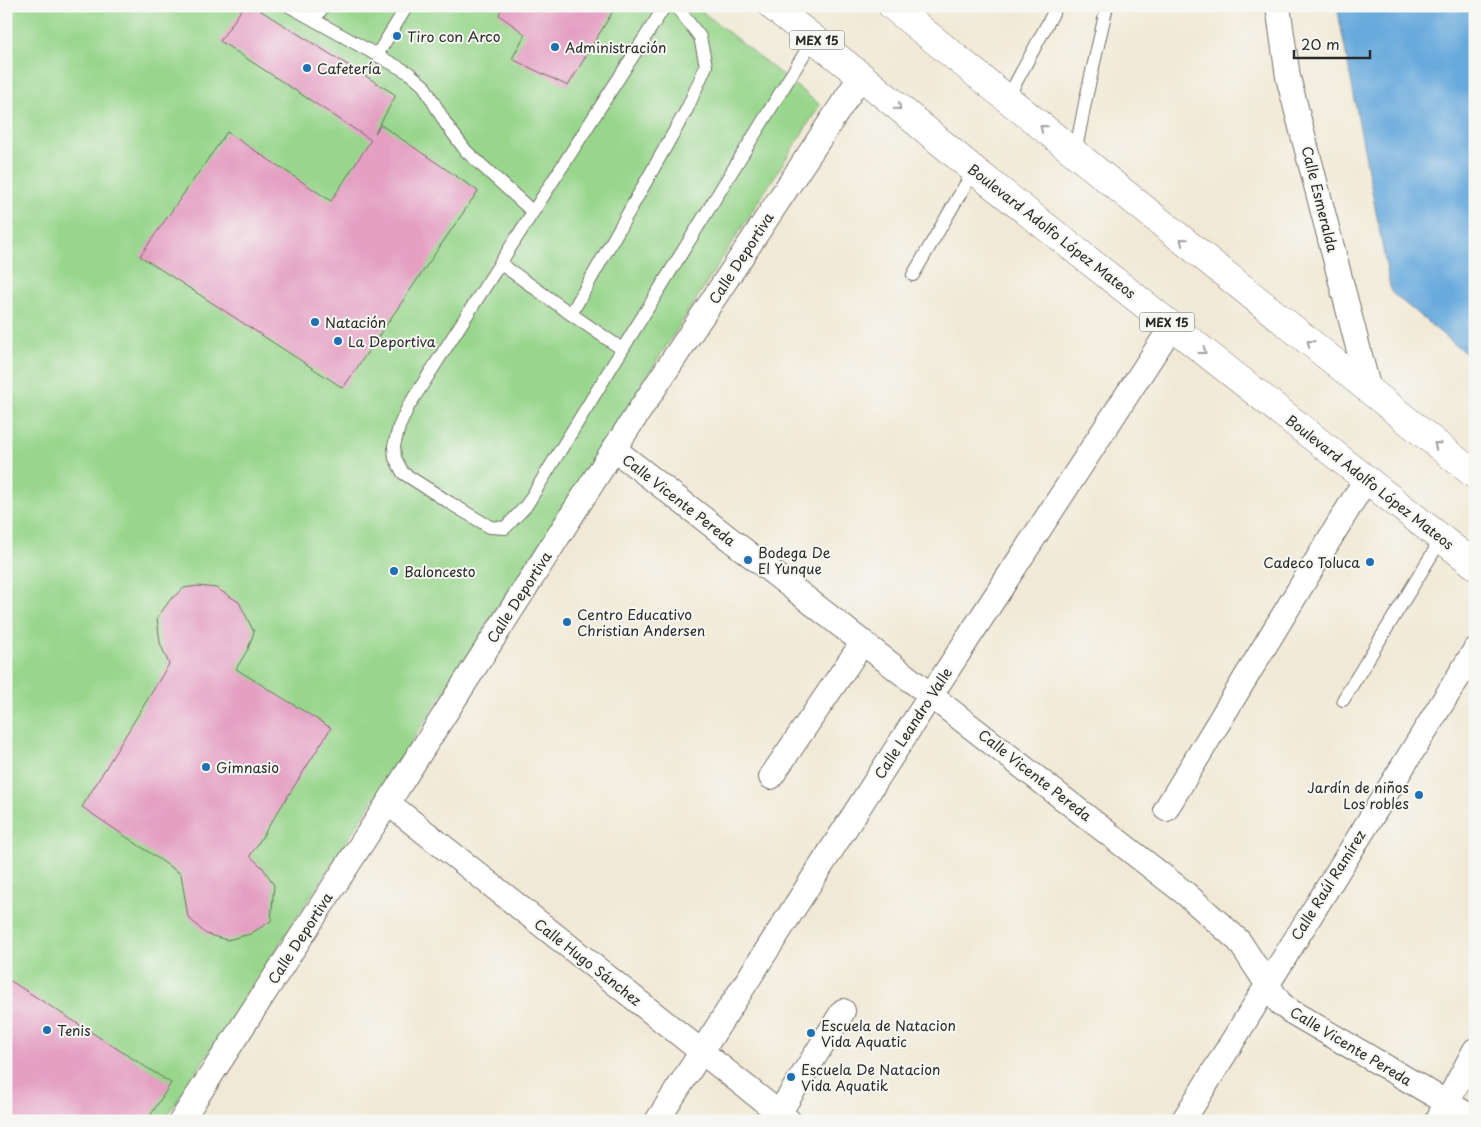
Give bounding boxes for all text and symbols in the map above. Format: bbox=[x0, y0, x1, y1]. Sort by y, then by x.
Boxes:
place label: Tiro con Arco bbox=[407, 26, 501, 47]
scale bar bbox=[1294, 28, 1370, 60]
marker: Tiro con Arco bbox=[391, 30, 403, 42]
road number: MEX 15 bbox=[790, 30, 844, 50]
text: 20 m bbox=[1301, 32, 1340, 55]
place label: Administración bbox=[565, 37, 666, 58]
marker: Administración bbox=[549, 41, 561, 53]
place label: Cafetería bbox=[317, 58, 381, 79]
marker: Cafetería bbox=[301, 62, 313, 74]
one-way arrow bbox=[893, 102, 902, 111]
one-way arrow bbox=[1040, 126, 1049, 134]
street label: Calle Esmeralda bbox=[1297, 144, 1343, 255]
street label: Boulevard Adolfo López Mateos bbox=[964, 159, 1140, 303]
street label: Calle Deportiva bbox=[704, 208, 779, 308]
one-way arrow bbox=[1180, 238, 1189, 247]
place label: Natación bbox=[325, 312, 386, 333]
road number: MEX 15 bbox=[1140, 313, 1194, 332]
marker: Natación bbox=[309, 316, 321, 328]
place label: La Deportiva bbox=[348, 331, 436, 352]
marker: La Deportiva bbox=[332, 335, 344, 347]
one-way arrow bbox=[1306, 340, 1316, 349]
one-way arrow bbox=[1197, 345, 1206, 353]
street label: Boulevard Adolfo López Mateos bbox=[1282, 410, 1458, 554]
one-way arrow bbox=[1434, 442, 1443, 450]
street label: Calle Vicente Pereda bbox=[618, 449, 740, 551]
place label: Bodega De El Yunque bbox=[758, 542, 831, 579]
street label: Calle Deportiva bbox=[482, 547, 557, 647]
place label: Cadeco Toluca bbox=[1263, 552, 1360, 573]
marker: Bodega De El Yunque bbox=[742, 554, 754, 566]
marker: Cadeco Toluca bbox=[1364, 556, 1376, 568]
place label: Baloncesto bbox=[404, 561, 476, 582]
marker: Baloncesto bbox=[388, 565, 400, 577]
place label: Centro Educativo Christian Andersen bbox=[577, 604, 706, 641]
marker: Centro Educativo Christian Andersen bbox=[561, 616, 573, 628]
street label: Calle Leandro Valle bbox=[869, 663, 957, 783]
street label: Calle Vicente Pereda bbox=[974, 724, 1096, 826]
place label: Gimnasio bbox=[216, 757, 279, 778]
marker: Gimnasio bbox=[200, 761, 212, 773]
place label: Jardín de niños Los robles bbox=[1307, 777, 1409, 814]
marker: Jardín de niños Los robles bbox=[1413, 789, 1425, 801]
street label: Calle Raúl Ramírez bbox=[1286, 825, 1371, 944]
street label: Calle Deportiva bbox=[263, 888, 338, 988]
street label: Calle Hugo Sánchez bbox=[530, 913, 646, 1011]
street label: Calle Vicente Pereda bbox=[1286, 1001, 1416, 1091]
place label: Escuela de Natacion Vida Aquatic bbox=[821, 1015, 956, 1052]
place label: Tenis bbox=[57, 1020, 91, 1041]
marker: Tenis bbox=[41, 1024, 53, 1036]
marker: Escuela de Natacion Vida Aquatic bbox=[805, 1027, 817, 1039]
place label: Escuela De Natacion Vida Aquatik bbox=[801, 1059, 940, 1096]
marker: Escuela De Natacion Vida Aquatik bbox=[785, 1071, 797, 1083]

